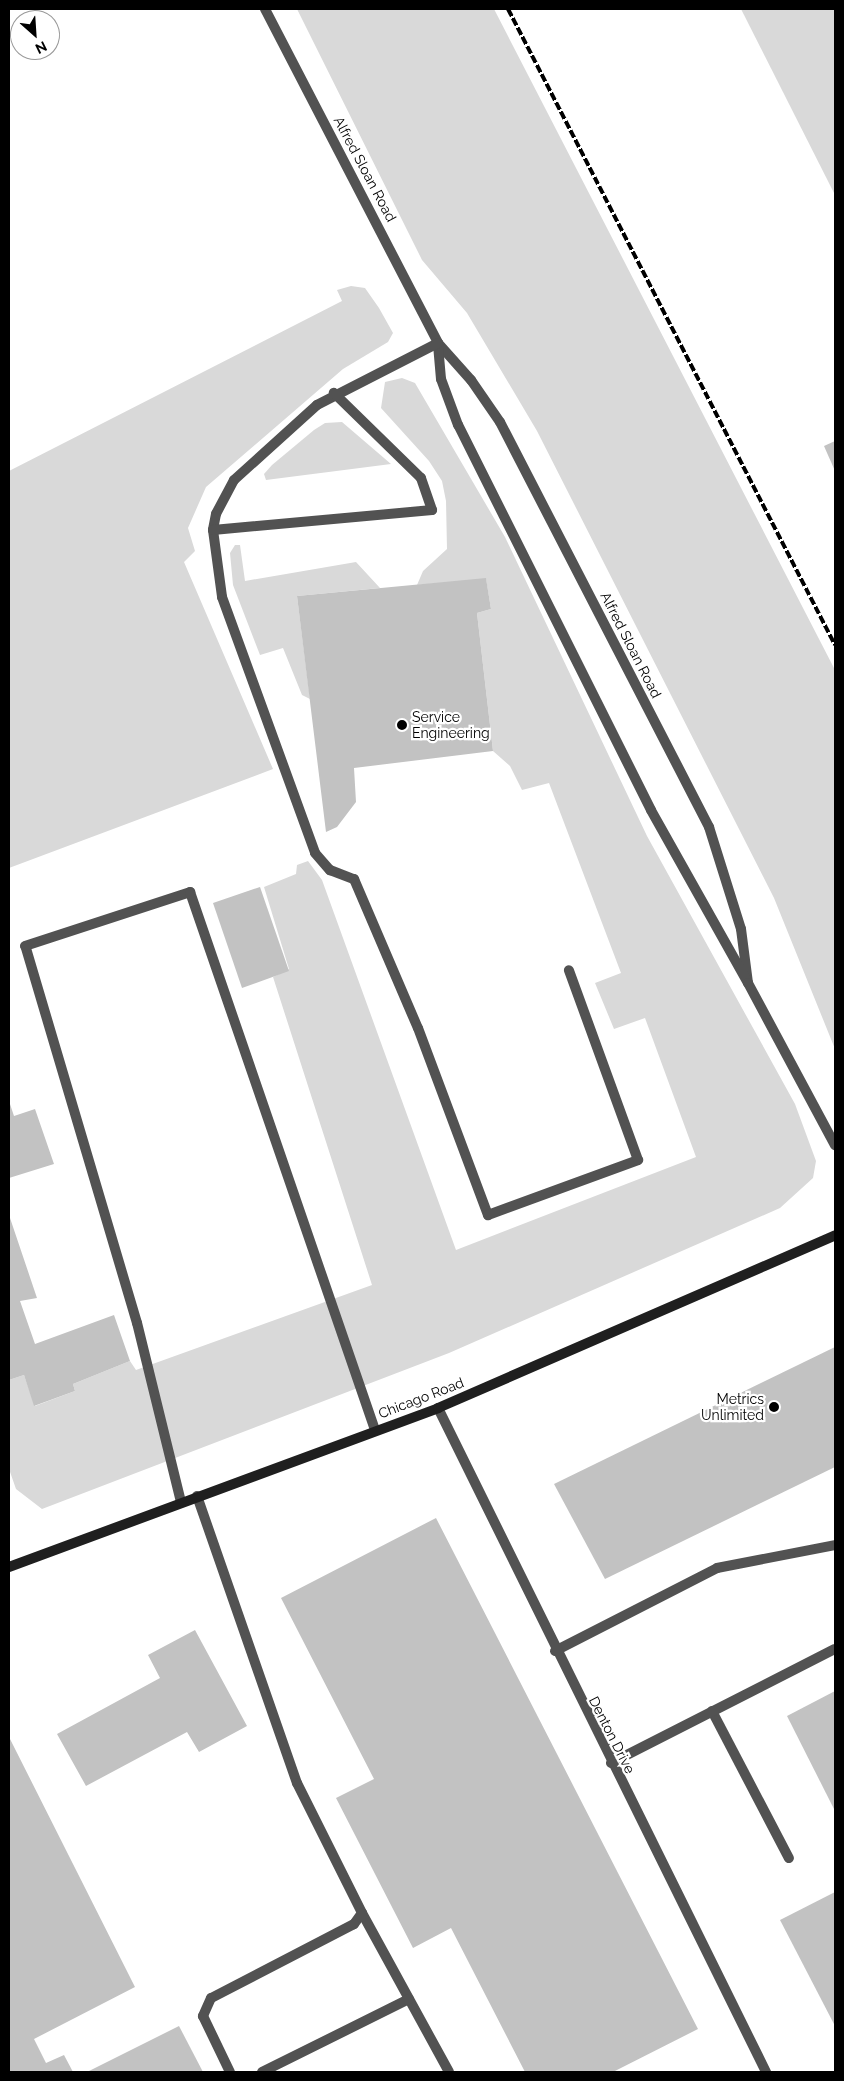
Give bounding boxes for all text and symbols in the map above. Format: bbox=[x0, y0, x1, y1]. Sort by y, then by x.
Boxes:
north arrow bbox=[10, 10, 60, 60]
text: N bbox=[33, 38, 49, 57]
street label: Alfred Sloan Road bbox=[330, 114, 400, 224]
street label: Alfred Sloan Road bbox=[597, 589, 665, 701]
place label: Service Engineering bbox=[412, 709, 490, 742]
marker: Service Engineering bbox=[396, 719, 408, 731]
street label: Chicago Road bbox=[376, 1374, 466, 1422]
place label: Metrics Unlimited bbox=[701, 1391, 764, 1424]
marker: Metrics Unlimited bbox=[768, 1401, 780, 1413]
street label: Denton Drive bbox=[585, 1694, 639, 1776]

